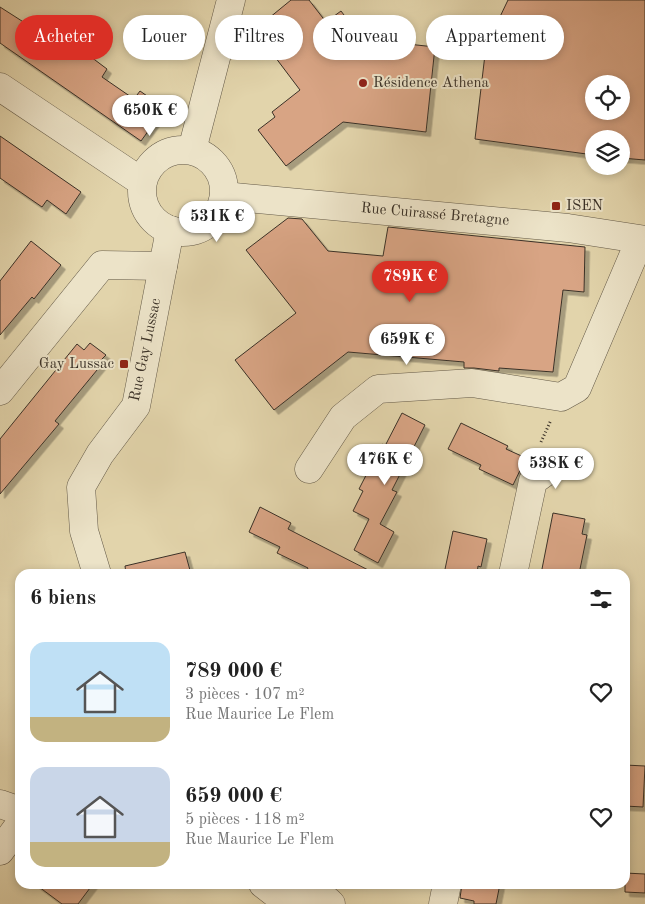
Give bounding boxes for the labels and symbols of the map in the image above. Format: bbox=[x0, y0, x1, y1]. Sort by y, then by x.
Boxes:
place label: Résidence Athena bbox=[373, 76, 490, 91]
marker: Résidence Athena bbox=[357, 77, 369, 89]
pin: 650K € bbox=[109, 94, 191, 137]
place label: ISEN bbox=[566, 199, 604, 214]
pin: 531K € bbox=[176, 200, 258, 243]
marker: ISEN bbox=[550, 200, 562, 212]
street label: Rue Cuirassé Bretagne bbox=[360, 201, 510, 229]
pin: 789K € bbox=[369, 260, 451, 303]
street label: Rue Gay Lussac bbox=[128, 297, 164, 403]
pin: 659K € bbox=[366, 324, 448, 366]
place label: Gay Lussac bbox=[39, 357, 114, 372]
marker: Gay Lussac bbox=[118, 358, 130, 370]
pin: 476K € bbox=[344, 444, 426, 486]
pin: 538K € bbox=[515, 448, 597, 490]

